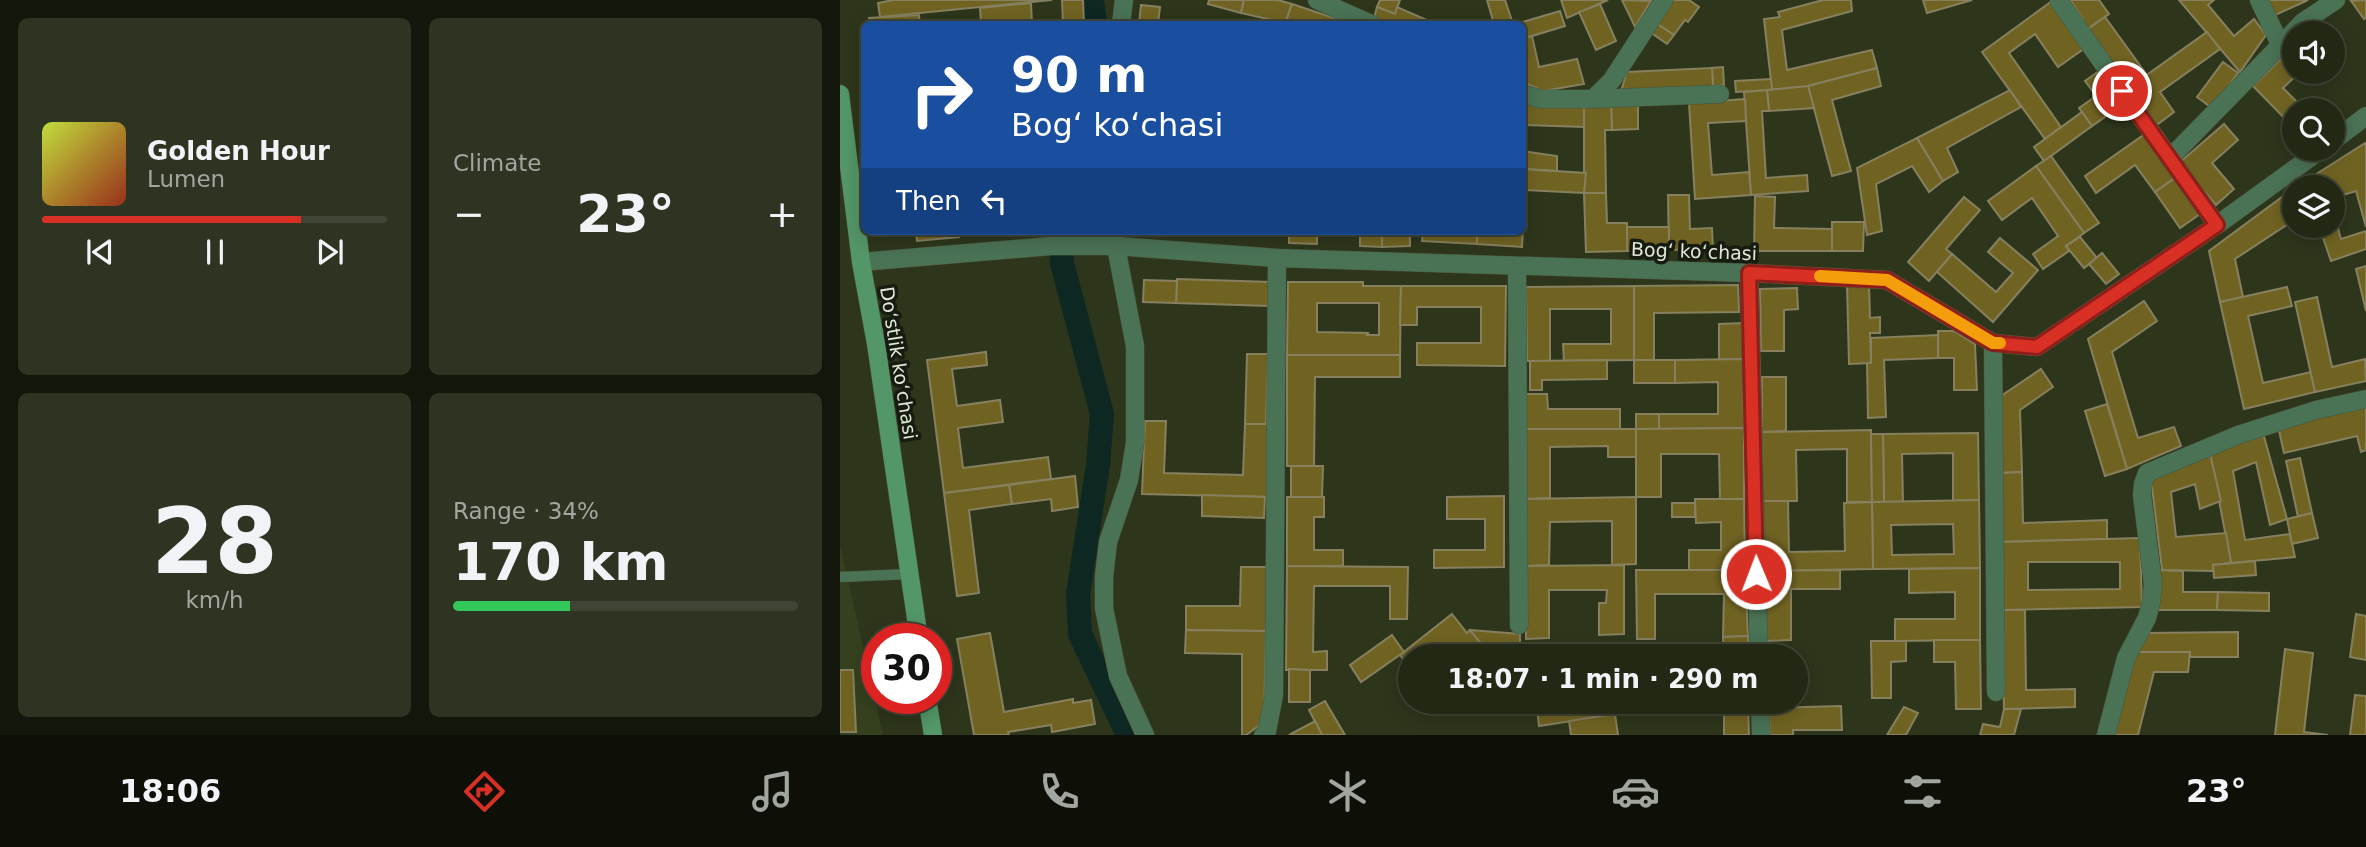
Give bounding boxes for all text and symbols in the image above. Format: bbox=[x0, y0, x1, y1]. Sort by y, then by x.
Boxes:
map controls bbox=[2282, 21, 2345, 238]
button: sound bbox=[2282, 21, 2345, 84]
text: 90 m bbox=[1011, 47, 1147, 104]
icon: right bbox=[896, 49, 987, 140]
pin bbox=[2092, 61, 2152, 121]
icon: arrive bbox=[2103, 72, 2141, 110]
button: search bbox=[2282, 98, 2345, 161]
text: Bogʻ koʻchasi bbox=[1011, 106, 1223, 144]
text: Golden Hour bbox=[147, 136, 330, 166]
text: Climate bbox=[453, 150, 542, 176]
text: Lumen bbox=[147, 166, 225, 192]
button: layers bbox=[2282, 175, 2345, 238]
icon: left bbox=[975, 182, 1013, 220]
text: 23° bbox=[576, 184, 675, 244]
text: Then bbox=[896, 186, 961, 216]
text: − bbox=[453, 192, 485, 236]
text: + bbox=[766, 192, 798, 236]
icon: previous bbox=[81, 233, 119, 271]
icon: pause bbox=[196, 233, 234, 271]
icon: next bbox=[311, 233, 349, 271]
street label: Bogʻ koʻchasi bbox=[1631, 238, 1757, 264]
street label: Doʻstlik koʻchasi bbox=[876, 285, 922, 441]
text: 28 bbox=[151, 489, 278, 594]
text: Range · 34% bbox=[453, 498, 599, 524]
text: 170 km bbox=[453, 532, 668, 592]
position arrow bbox=[1719, 537, 1793, 611]
text: km/h bbox=[185, 587, 244, 613]
speed limit sign: 30 bbox=[861, 623, 952, 714]
text: 18:07 · 1 min · 290 m bbox=[1448, 664, 1758, 694]
icon: directions bbox=[460, 767, 509, 816]
icon: music bbox=[748, 767, 797, 816]
icon: phone bbox=[1035, 767, 1084, 816]
icon: climate bbox=[1323, 767, 1372, 816]
icon: car bbox=[1611, 767, 1660, 816]
icon: filters bbox=[1898, 767, 1947, 816]
text: 18:06 bbox=[119, 772, 221, 810]
text: 23° bbox=[2186, 772, 2247, 810]

